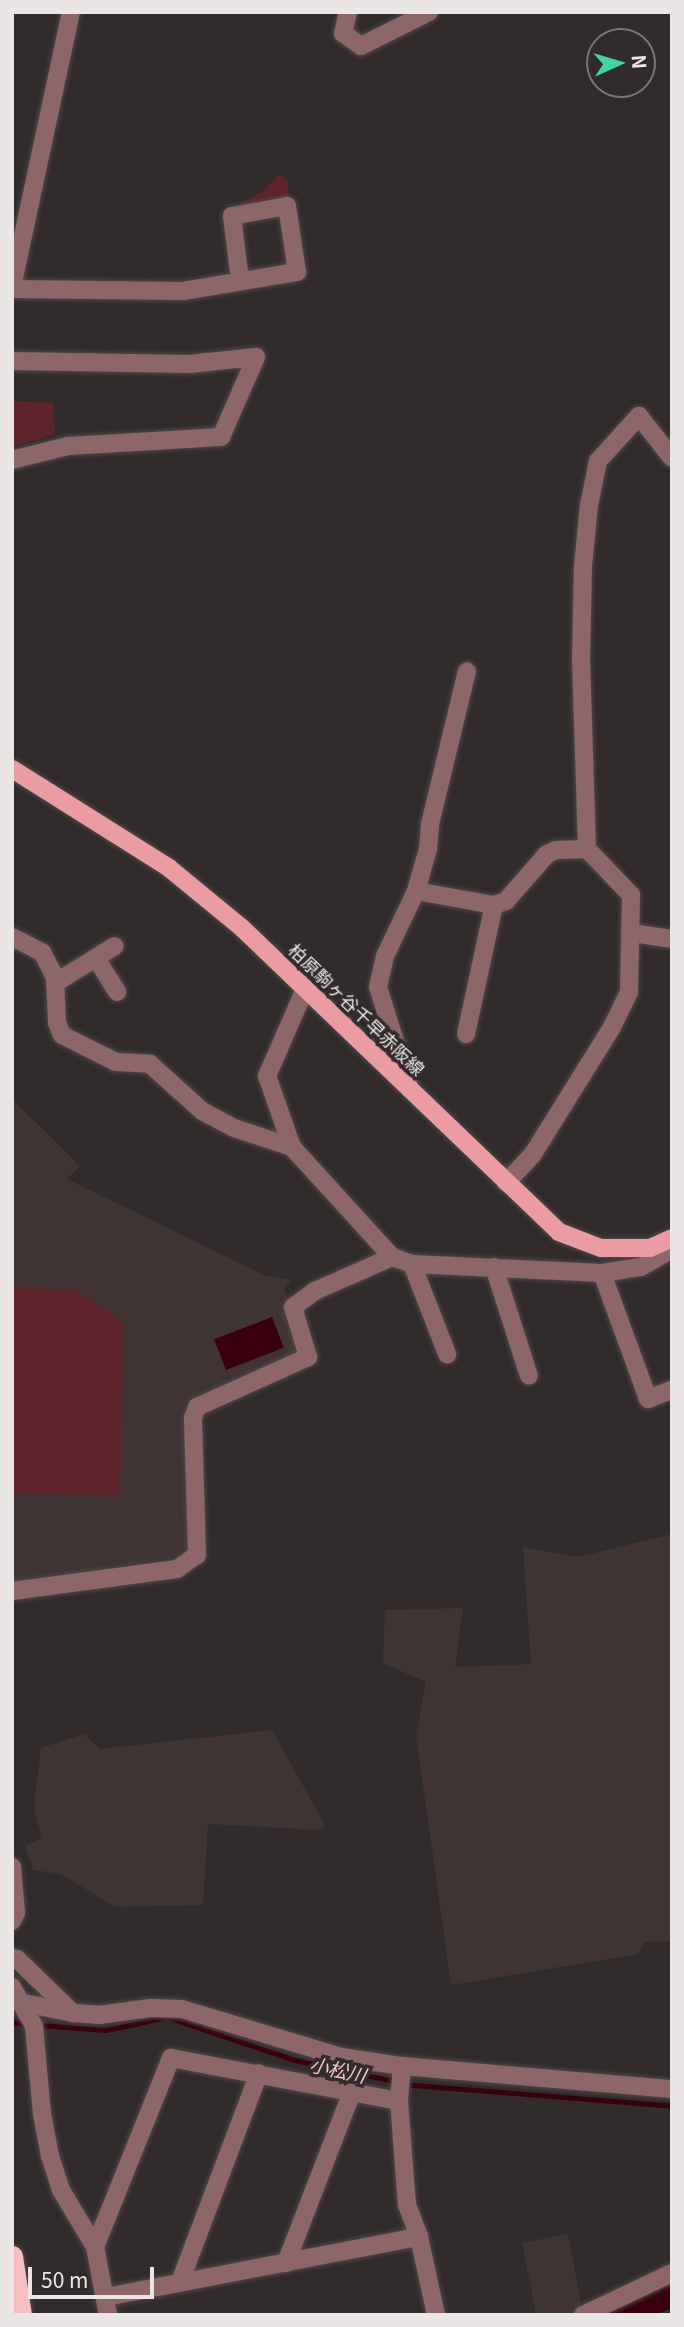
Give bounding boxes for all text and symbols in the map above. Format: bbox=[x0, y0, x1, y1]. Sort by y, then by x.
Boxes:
north arrow bbox=[586, 28, 656, 98]
text: N bbox=[626, 54, 654, 70]
street label: 柏原駒ヶ谷千早赤阪線 bbox=[285, 939, 429, 1079]
water label: 小松川 bbox=[308, 2052, 368, 2086]
scale bar bbox=[32, 2254, 158, 2298]
text: 50 m bbox=[41, 2264, 88, 2294]

